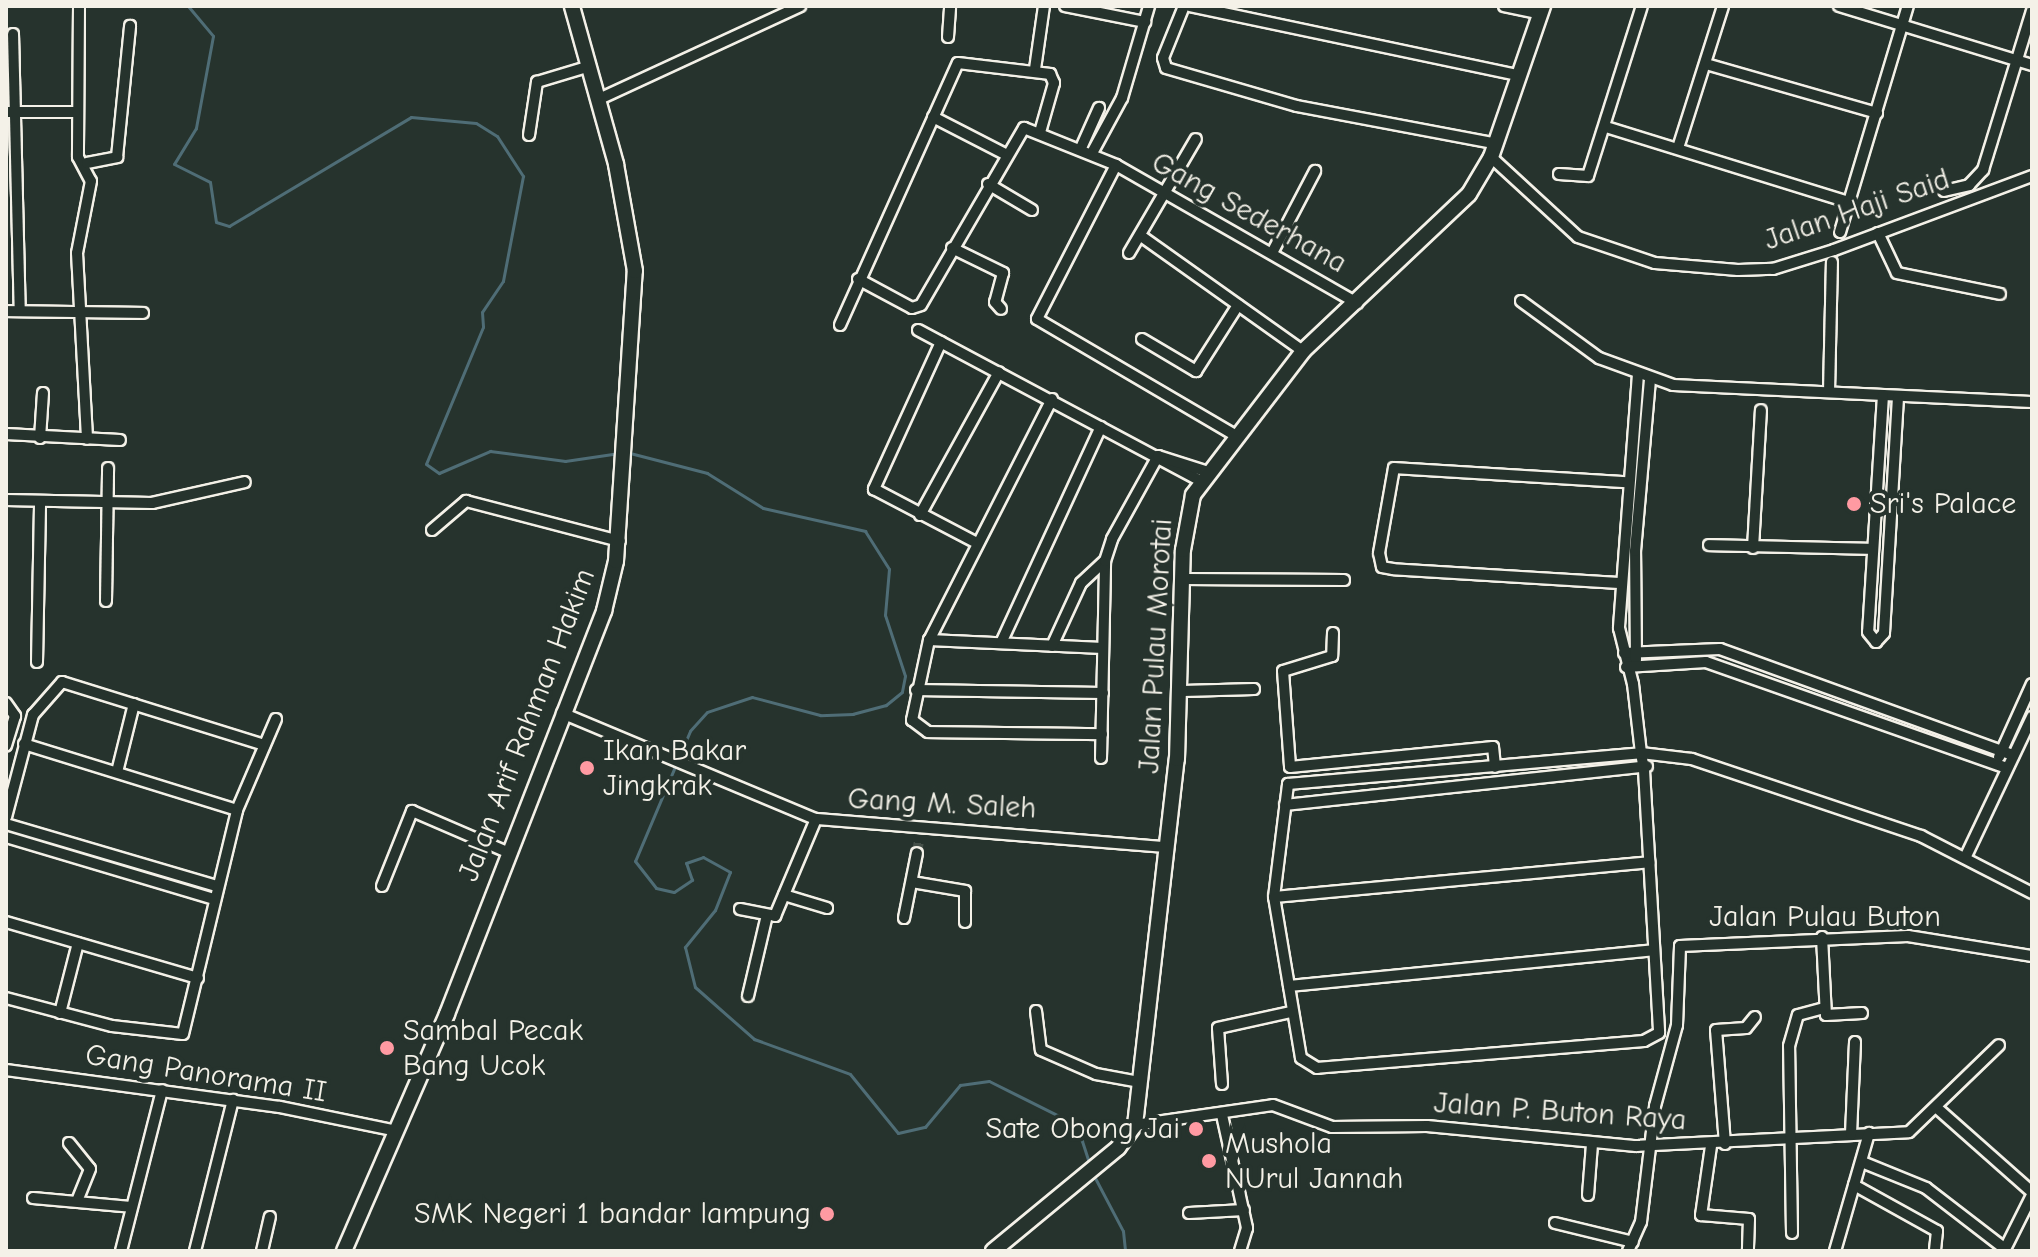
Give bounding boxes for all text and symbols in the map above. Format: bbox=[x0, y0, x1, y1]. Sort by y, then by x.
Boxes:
street label: Gang Sederhana bbox=[1145, 145, 1353, 281]
street label: Jalan Haji Said bbox=[1760, 161, 1954, 259]
place label: Sri's Palace bbox=[1870, 486, 2016, 522]
marker: Sri's Palace bbox=[1845, 495, 1863, 513]
street label: Jalan Pulau Morotai bbox=[1131, 518, 1181, 774]
street label: Jalan Arif Rahman Hakim bbox=[451, 564, 603, 886]
place label: Ikan Bakar Jingkrak bbox=[603, 733, 746, 804]
marker: Ikan Bakar Jingkrak bbox=[578, 759, 596, 777]
street label: Gang M. Saleh bbox=[847, 781, 1037, 827]
street label: Jalan Pulau Buton bbox=[1709, 899, 1941, 935]
place label: Sambal Pecak Bang Ucok bbox=[403, 1013, 583, 1084]
street label: Gang Panorama II bbox=[83, 1037, 329, 1111]
marker: Sambal Pecak Bang Ucok bbox=[378, 1039, 396, 1057]
street label: Jalan P. Buton Raya bbox=[1433, 1085, 1687, 1139]
place label: Sate Obong Jai bbox=[985, 1111, 1180, 1147]
marker: Sate Obong Jai bbox=[1187, 1120, 1205, 1138]
place label: Mushola NUrul Jannah bbox=[1225, 1126, 1403, 1196]
marker: Mushola NUrul Jannah bbox=[1200, 1152, 1218, 1170]
place label: SMK Negeri 1 bandar lampung bbox=[414, 1196, 811, 1232]
marker: SMK Negeri 1 bandar lampung bbox=[818, 1205, 836, 1223]

